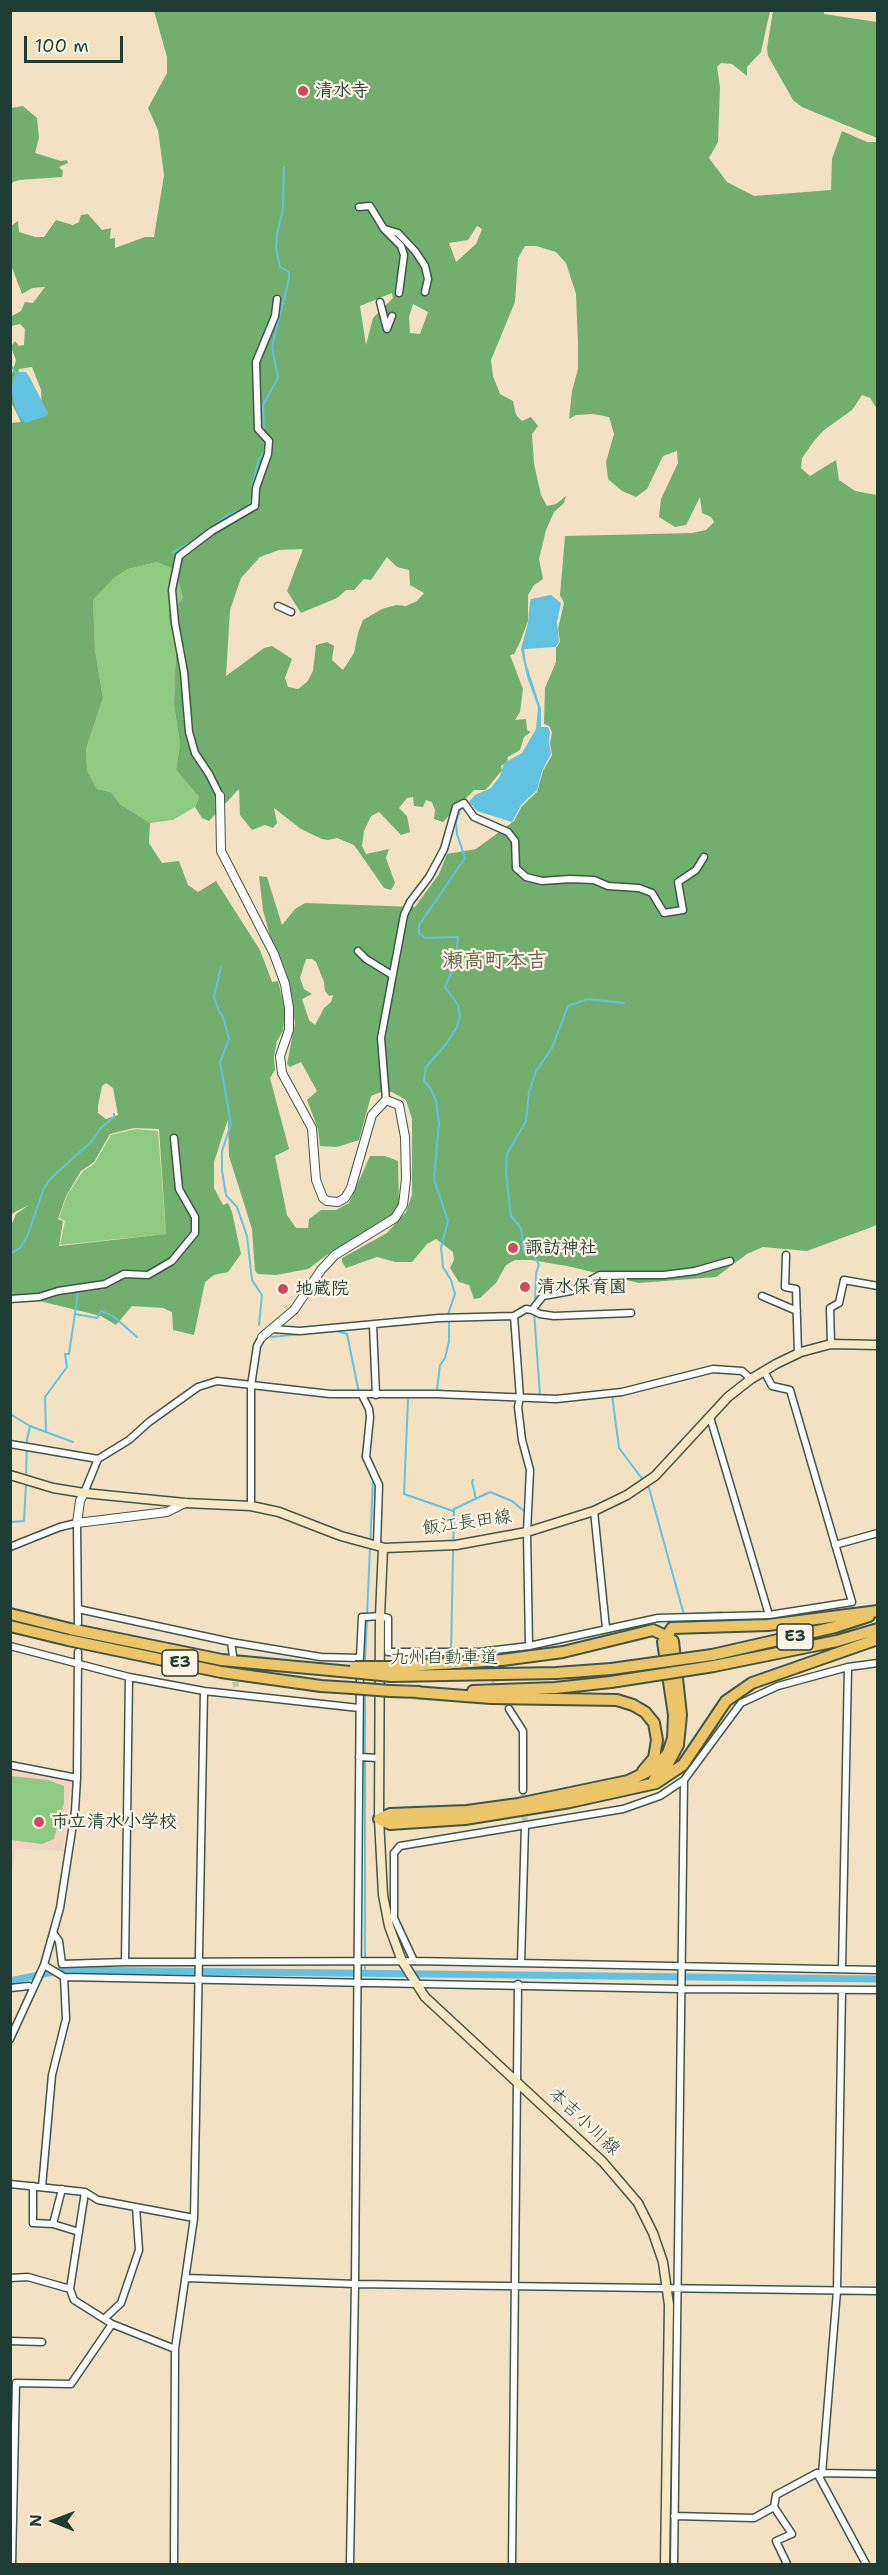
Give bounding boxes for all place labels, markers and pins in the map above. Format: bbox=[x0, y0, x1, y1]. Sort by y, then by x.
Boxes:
place label: 清水寺 bbox=[315, 80, 369, 102]
marker: 清水寺 bbox=[296, 84, 310, 98]
place label: 諏訪神社 bbox=[525, 1237, 597, 1259]
marker: 諏訪神社 bbox=[506, 1241, 520, 1255]
place label: 清水保育園 bbox=[537, 1276, 627, 1298]
place label: 地蔵院 bbox=[295, 1278, 349, 1300]
marker: 清水保育園 bbox=[518, 1280, 532, 1294]
marker: 地蔵院 bbox=[276, 1282, 290, 1296]
place label: 市立清水小学校 bbox=[51, 1811, 177, 1833]
marker: 市立清水小学校 bbox=[32, 1815, 46, 1829]

